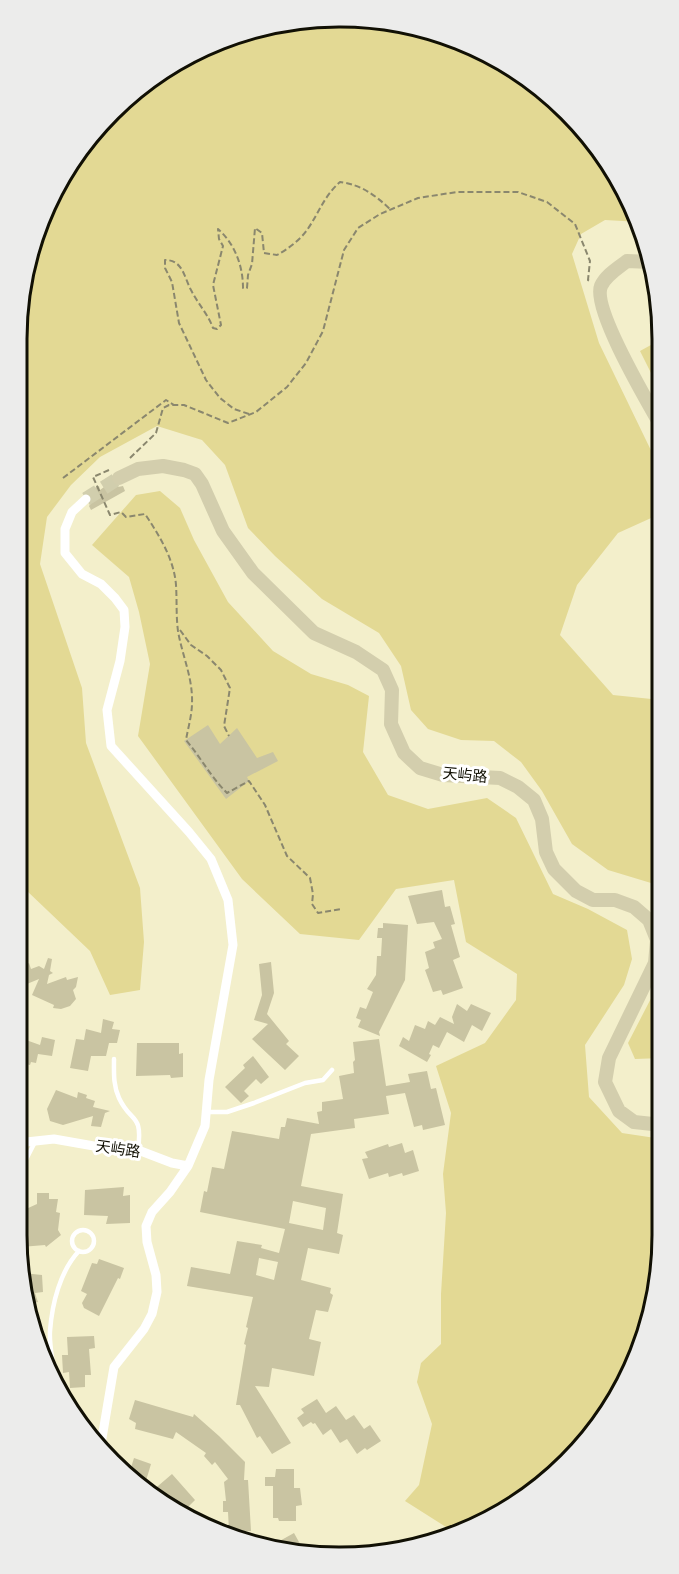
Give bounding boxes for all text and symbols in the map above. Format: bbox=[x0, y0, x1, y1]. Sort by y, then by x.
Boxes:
street label: 天屿路 bbox=[442, 762, 488, 787]
street label: 天屿路 bbox=[94, 1135, 142, 1162]

